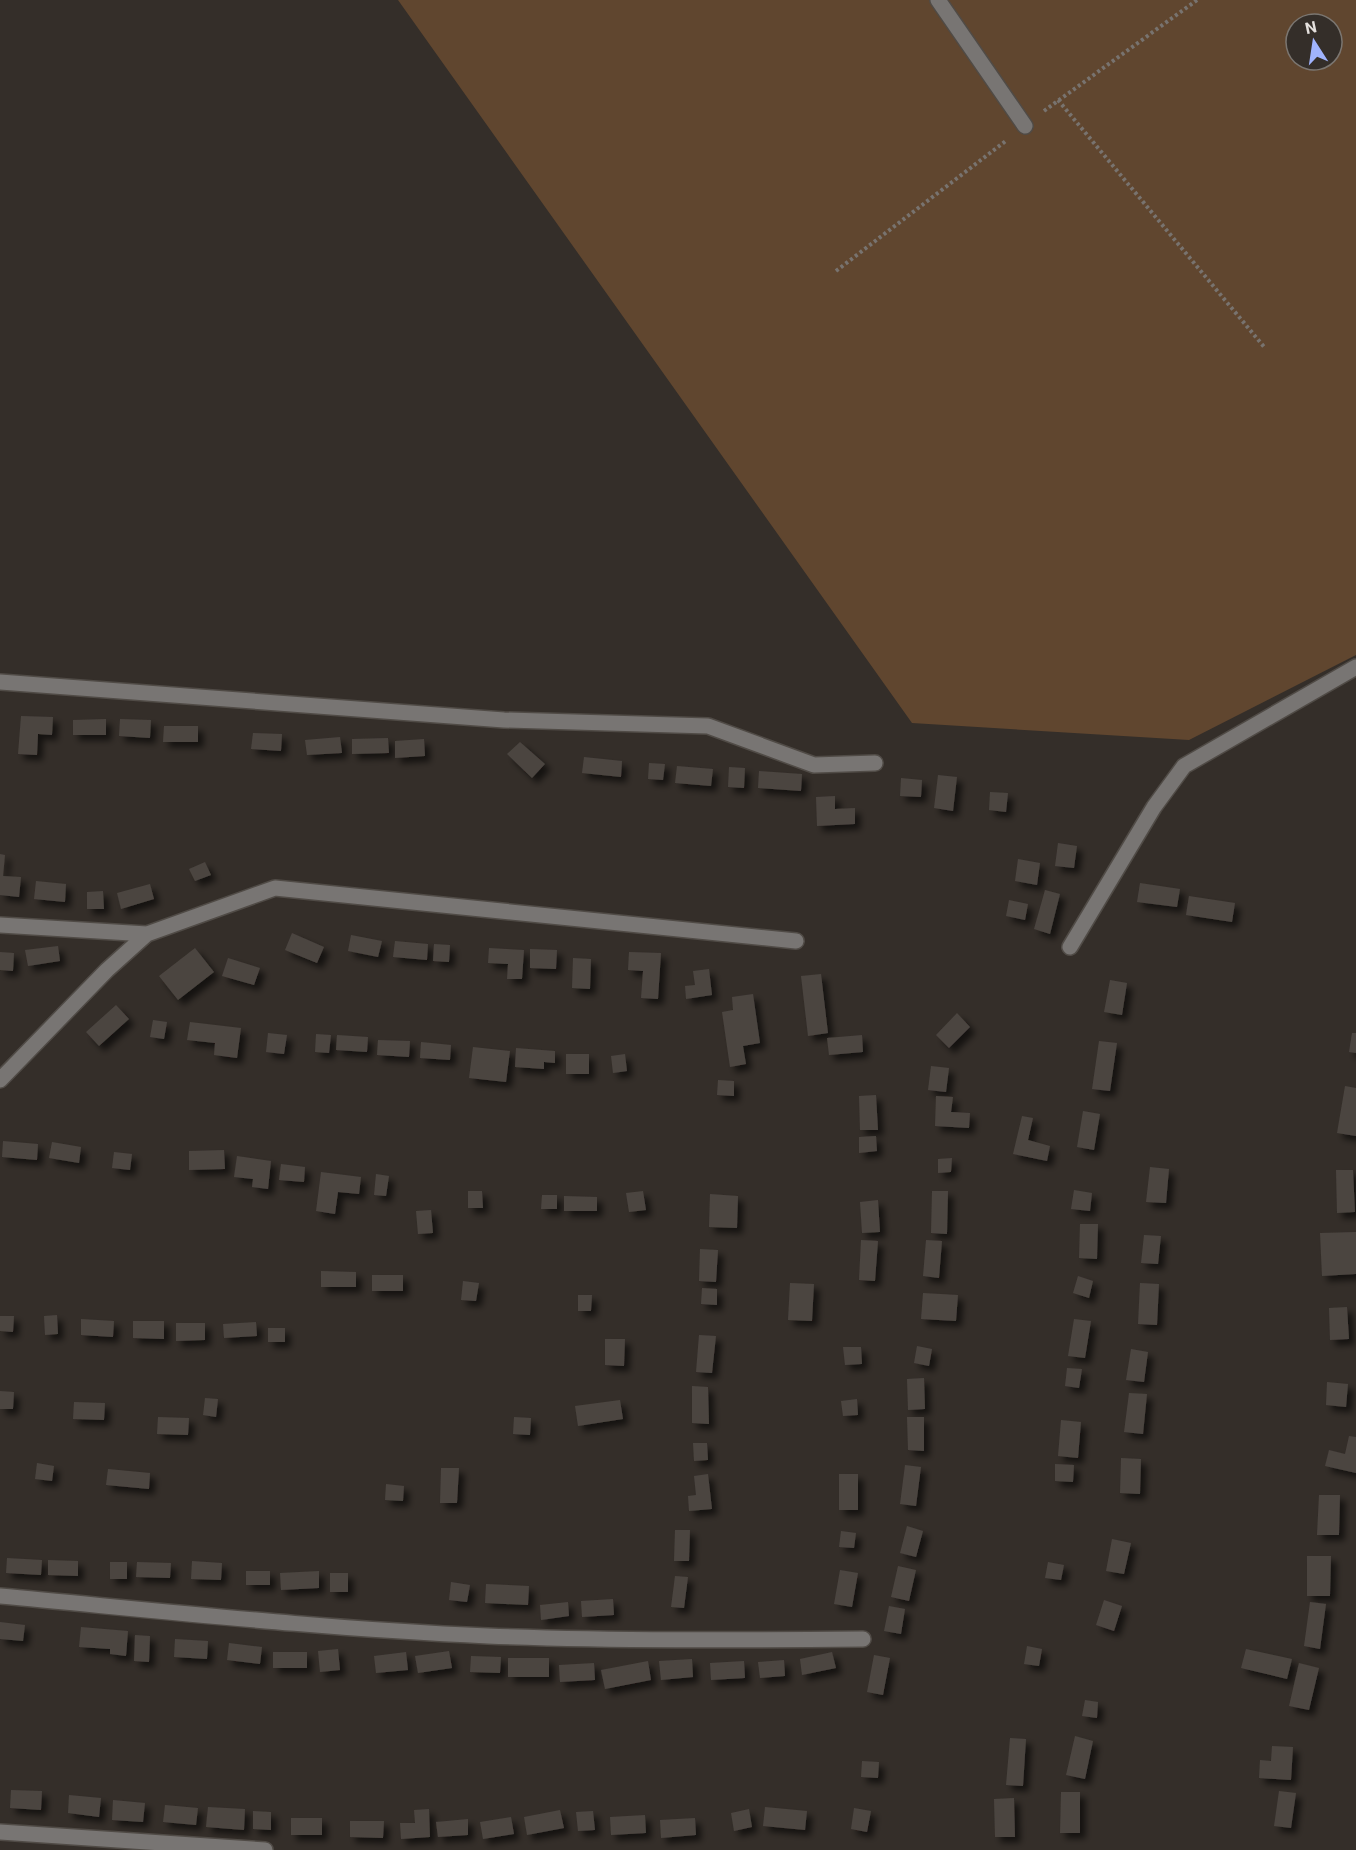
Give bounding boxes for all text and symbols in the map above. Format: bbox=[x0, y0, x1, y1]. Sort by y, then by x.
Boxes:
north arrow bbox=[1284, 12, 1344, 72]
text: N bbox=[1303, 17, 1318, 38]

